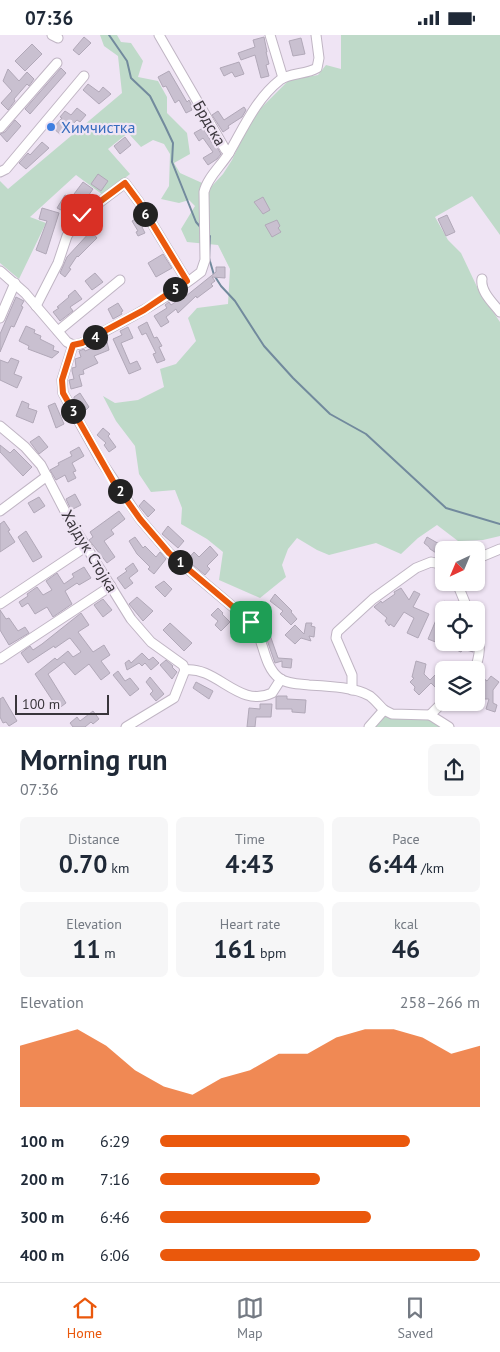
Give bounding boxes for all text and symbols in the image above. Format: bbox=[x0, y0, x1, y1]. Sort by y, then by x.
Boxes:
text: 07:36 bbox=[25, 6, 73, 30]
street label: Брдска bbox=[189, 97, 231, 149]
place label: Химчистка bbox=[61, 117, 135, 137]
marker: Химчистка bbox=[45, 121, 57, 133]
pin bbox=[61, 194, 103, 236]
icon: check bbox=[68, 201, 96, 229]
pin: 6 bbox=[132, 201, 158, 227]
text: 6 bbox=[142, 205, 149, 223]
pin: 5 bbox=[162, 277, 188, 301]
text: 5 bbox=[172, 280, 179, 298]
pin: 4 bbox=[82, 325, 108, 349]
text: 4 bbox=[92, 328, 99, 346]
pin: 3 bbox=[60, 399, 86, 423]
text: 3 bbox=[70, 402, 77, 420]
pin: 2 bbox=[108, 479, 132, 503]
text: 2 bbox=[117, 482, 124, 500]
street label: Хајдук Стојка bbox=[58, 506, 122, 596]
north arrow bbox=[435, 541, 485, 591]
map controls bbox=[435, 541, 485, 711]
pin: 1 bbox=[168, 549, 192, 575]
text: 1 bbox=[177, 553, 184, 571]
pin bbox=[230, 601, 272, 643]
button: locate bbox=[435, 601, 485, 651]
icon: arrive bbox=[237, 608, 265, 636]
button: layers bbox=[435, 661, 485, 711]
scale bar bbox=[15, 692, 109, 715]
text: 100 m bbox=[22, 695, 60, 713]
text: Morning run bbox=[20, 741, 168, 778]
button: share bbox=[428, 744, 480, 796]
text: 07:36 bbox=[20, 779, 58, 799]
text: Distance bbox=[68, 830, 120, 848]
text: Time bbox=[235, 830, 265, 848]
text: Pace bbox=[392, 830, 420, 848]
text: 0.70 bbox=[59, 848, 107, 880]
text: 4:43 bbox=[225, 848, 275, 880]
text: 6:44 bbox=[368, 848, 417, 880]
text: km bbox=[107, 859, 129, 877]
text: /km bbox=[417, 859, 444, 877]
text: Elevation bbox=[66, 915, 122, 933]
text: Heart rate bbox=[220, 915, 280, 933]
text: kcal bbox=[394, 915, 418, 933]
text: 11 bbox=[72, 933, 101, 965]
text: 161 bbox=[214, 933, 256, 965]
text: 46 bbox=[392, 933, 420, 965]
text: m bbox=[101, 944, 116, 962]
text: bpm bbox=[256, 944, 286, 962]
text: Elevation bbox=[20, 992, 84, 1012]
text: 258–266 m bbox=[400, 992, 480, 1012]
text: 100 m bbox=[20, 1131, 64, 1151]
text: 6:29 bbox=[100, 1131, 130, 1151]
text: 200 m bbox=[20, 1169, 64, 1189]
text: 7:16 bbox=[100, 1169, 130, 1189]
text: 300 m bbox=[20, 1207, 64, 1227]
text: 6:46 bbox=[100, 1207, 130, 1227]
text: 400 m bbox=[20, 1245, 64, 1265]
text: 6:06 bbox=[100, 1245, 130, 1265]
tab: Home bbox=[67, 1294, 102, 1342]
tab: Map bbox=[236, 1294, 264, 1342]
tab: Saved bbox=[398, 1294, 433, 1342]

